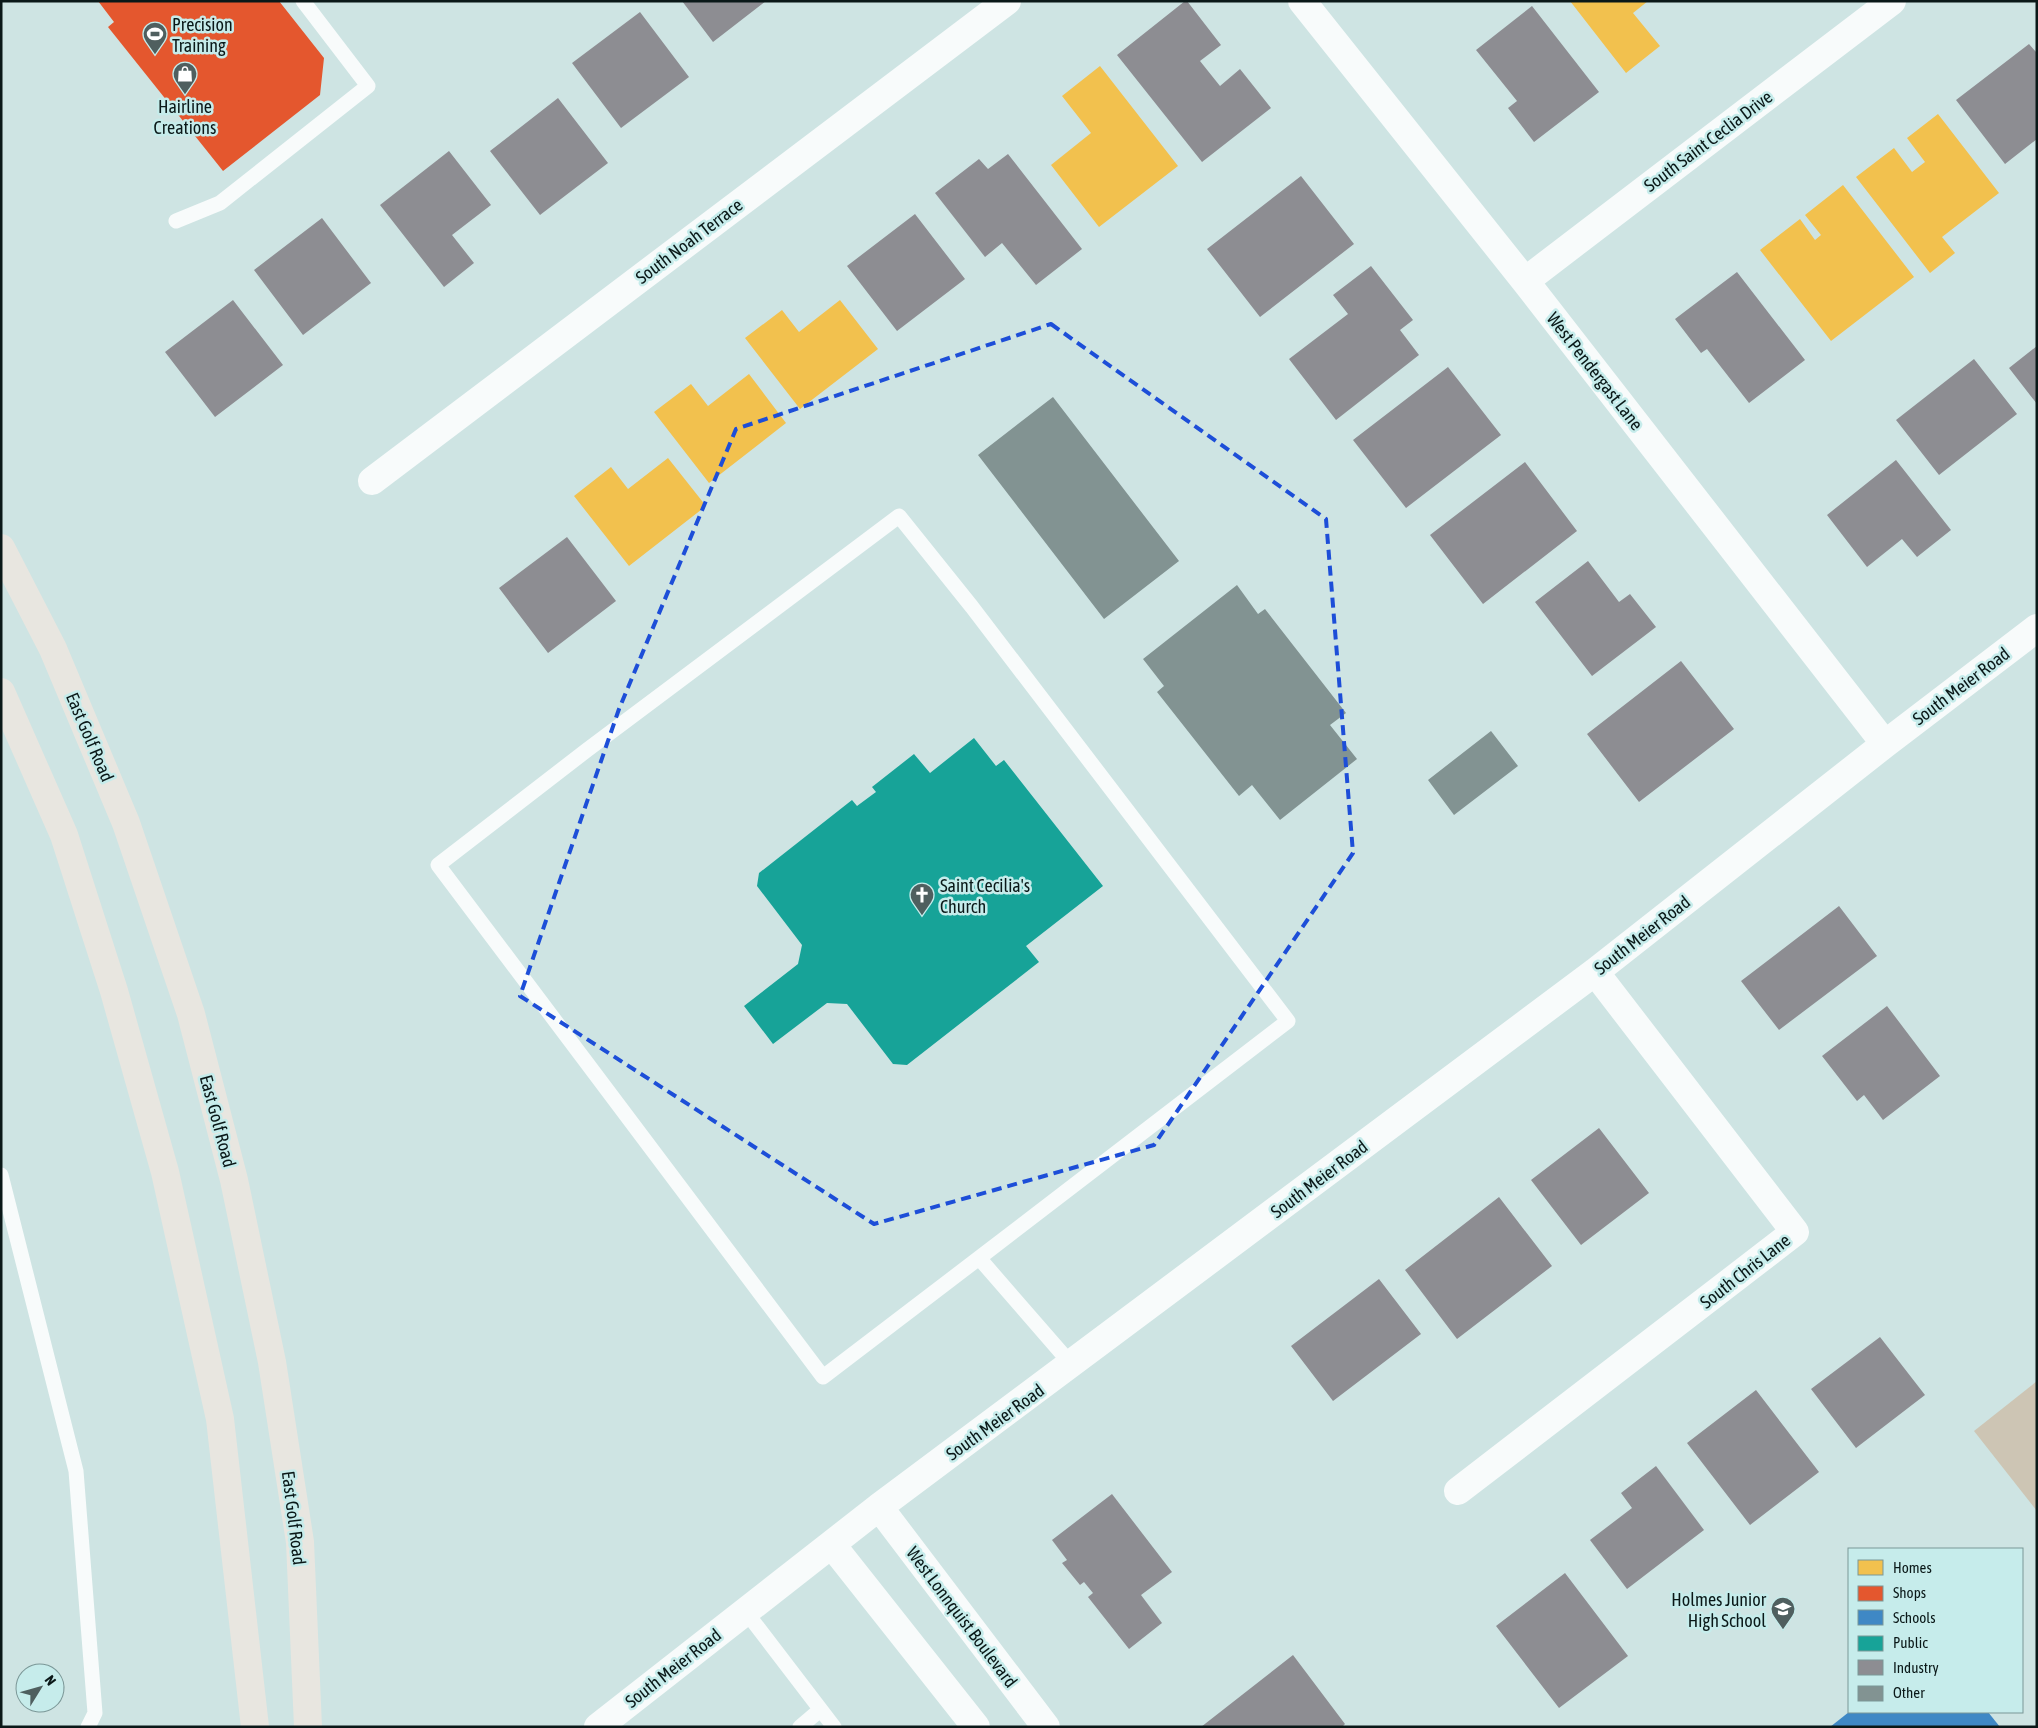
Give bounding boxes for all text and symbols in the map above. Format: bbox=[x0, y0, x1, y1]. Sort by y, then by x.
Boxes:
place label: Precision Training bbox=[172, 14, 233, 56]
sports icon: Precision Training bbox=[142, 21, 168, 55]
shop icon: Hairline Creations bbox=[172, 61, 198, 95]
street label: South Saint Ceclia Drive bbox=[1640, 86, 1776, 196]
place label: Hairline Creations bbox=[154, 96, 216, 138]
street label: South Noah Terrace bbox=[631, 194, 747, 288]
street label: West Pendergast Lane bbox=[1542, 308, 1648, 434]
street label: South Meier Road bbox=[1908, 643, 2014, 729]
street label: East Golf Road bbox=[62, 689, 118, 785]
place label: Saint Cecilia's Church bbox=[940, 875, 1030, 917]
church icon: Saint Cecilia's Church bbox=[909, 882, 935, 916]
street label: South Meier Road bbox=[1590, 891, 1694, 979]
street label: East Golf Road bbox=[196, 1073, 240, 1169]
street label: South Meier Road bbox=[1266, 1136, 1372, 1222]
street label: South Chris Lane bbox=[1696, 1229, 1794, 1313]
street label: South Meier Road bbox=[942, 1379, 1048, 1465]
street label: East Golf Road bbox=[278, 1470, 310, 1566]
street label: West Lonnquist Boulevard bbox=[902, 1543, 1022, 1691]
legend bbox=[1848, 1548, 2023, 1713]
text: Homes bbox=[1893, 1559, 1932, 1576]
text: Shops bbox=[1893, 1584, 1926, 1601]
place label: Holmes Junior High School bbox=[1671, 1589, 1767, 1631]
school or university icon: Holmes Junior High School bbox=[1770, 1596, 1796, 1630]
text: Schools bbox=[1893, 1609, 1936, 1626]
street label: South Meier Road bbox=[621, 1624, 725, 1712]
text: Public bbox=[1893, 1634, 1928, 1651]
text: Industry bbox=[1893, 1659, 1939, 1676]
north arrow bbox=[15, 1663, 65, 1713]
text: N bbox=[42, 1672, 59, 1688]
text: Other bbox=[1893, 1684, 1925, 1701]

